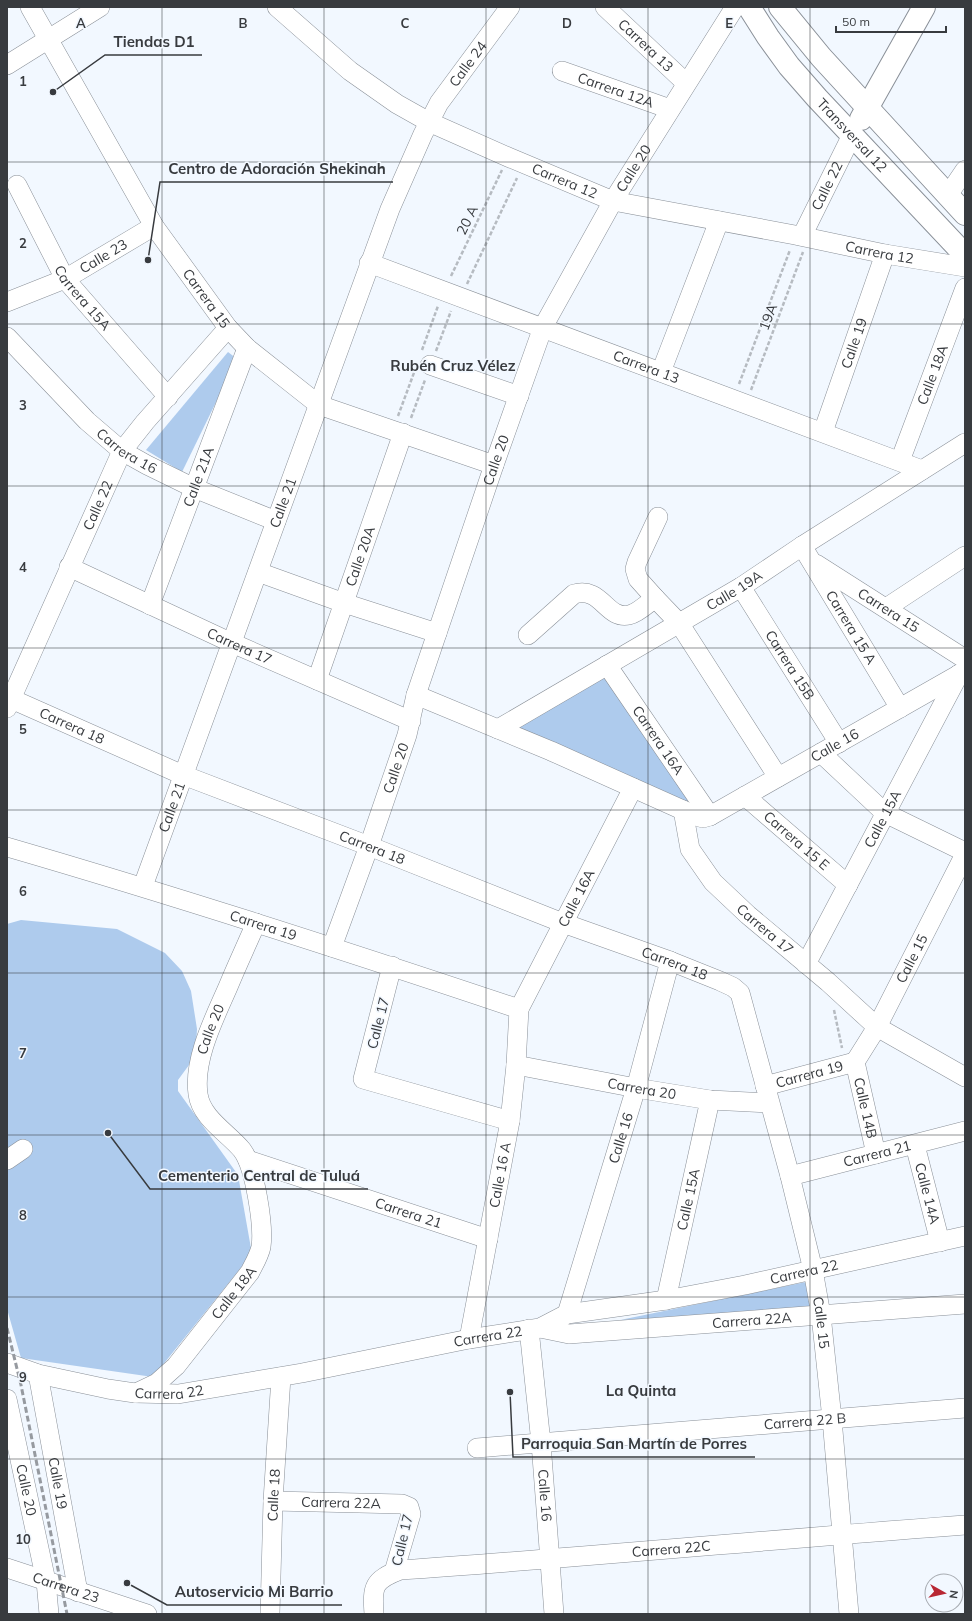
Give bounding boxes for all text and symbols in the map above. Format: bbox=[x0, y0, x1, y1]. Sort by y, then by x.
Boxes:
scale bar bbox=[836, 8, 946, 34]
text: 50 m bbox=[842, 14, 870, 29]
text: A bbox=[76, 15, 86, 31]
text: B bbox=[239, 15, 248, 31]
text: C bbox=[401, 15, 410, 31]
text: D bbox=[562, 15, 572, 31]
street label: Carrera 13 bbox=[614, 15, 677, 76]
text: E bbox=[725, 15, 733, 31]
callout: Tiendas D1 bbox=[105, 28, 202, 55]
text: Tiendas D1 bbox=[113, 32, 195, 51]
street label: Calle 24 bbox=[445, 37, 491, 90]
street label: Carrera 12A bbox=[575, 68, 657, 112]
text: 1 bbox=[19, 73, 27, 89]
street label: Transversal 12 bbox=[813, 94, 891, 176]
street label: Calle 20 bbox=[612, 141, 655, 195]
callout: Centro de Adoración Shekinah bbox=[160, 155, 393, 182]
street label: Calle 22 bbox=[807, 158, 847, 213]
text: Centro de Adoración Shekinah bbox=[168, 159, 386, 178]
street label: Carrera 12 bbox=[529, 159, 600, 202]
street label: 20 A bbox=[452, 202, 482, 238]
text: 2 bbox=[19, 235, 27, 251]
street label: Calle 23 bbox=[76, 235, 131, 277]
street label: Carrera 12 bbox=[844, 237, 915, 268]
street label: Carrera 15A bbox=[50, 262, 115, 335]
street label: Carrera 15 bbox=[179, 265, 234, 332]
street label: 19A bbox=[755, 300, 782, 333]
street label: Calle 19 bbox=[837, 315, 871, 371]
street label: Calle 18A bbox=[913, 342, 952, 407]
street label: Carrera 13 bbox=[611, 346, 682, 387]
district label: Rubén Cruz Vélez bbox=[390, 356, 516, 375]
text: 3 bbox=[19, 397, 27, 413]
street label: Carrera 16 bbox=[93, 424, 160, 477]
street label: Calle 20 bbox=[479, 432, 513, 488]
street label: Calle 21A bbox=[179, 444, 218, 509]
street label: Calle 21 bbox=[265, 475, 300, 530]
street label: Calle 22 bbox=[79, 478, 117, 533]
street label: Calle 20A bbox=[341, 523, 379, 589]
text: 4 bbox=[19, 559, 27, 575]
street label: Calle 19A bbox=[703, 566, 767, 614]
street label: Carrera 15 bbox=[854, 584, 923, 636]
street label: Carrera 15 A bbox=[822, 587, 881, 668]
street label: Carrera 17 bbox=[204, 624, 275, 668]
street label: Carrera 15B bbox=[761, 627, 819, 703]
street label: Carrera 16A bbox=[628, 702, 689, 779]
street label: Carrera 18 bbox=[37, 703, 107, 748]
text: 5 bbox=[19, 721, 27, 737]
street label: Calle 16 bbox=[807, 724, 862, 766]
street label: Calle 20 bbox=[379, 740, 413, 796]
street label: Calle 21 bbox=[154, 779, 189, 835]
street label: Calle 15A bbox=[860, 786, 905, 851]
street label: Carrera 15 E bbox=[760, 807, 833, 874]
street label: Carrera 18 bbox=[337, 826, 408, 868]
street label: Calle 16A bbox=[554, 865, 599, 930]
text: 6 bbox=[19, 883, 27, 899]
street label: Carrera 17 bbox=[733, 900, 797, 958]
street label: Carrera 19 bbox=[228, 906, 299, 944]
street label: Calle 15 bbox=[892, 931, 932, 986]
street label: Carrera 18 bbox=[639, 943, 710, 984]
street label: Calle 17 bbox=[363, 995, 393, 1051]
street label: Calle 20 bbox=[193, 1001, 228, 1057]
text: 7 bbox=[19, 1045, 27, 1061]
street label: Carrera 19 bbox=[774, 1057, 845, 1092]
street label: Carrera 20 bbox=[606, 1074, 677, 1103]
street label: Calle 14B bbox=[850, 1076, 881, 1140]
street label: Calle 16 bbox=[604, 1110, 637, 1166]
street label: Carrera 21 bbox=[841, 1136, 913, 1171]
street label: Calle 16 A bbox=[485, 1140, 515, 1209]
street label: Calle 14A bbox=[911, 1161, 944, 1227]
callout: Cementerio Central de Tuluá bbox=[150, 1162, 368, 1189]
text: Cementerio Central de Tuluá bbox=[158, 1166, 360, 1185]
street label: Calle 15A bbox=[673, 1166, 704, 1232]
street label: Carrera 21 bbox=[373, 1193, 444, 1232]
text: 8 bbox=[19, 1207, 27, 1223]
street label: Carrera 22 bbox=[768, 1256, 840, 1288]
street label: Calle 18A bbox=[207, 1262, 261, 1323]
street label: Calle 15 bbox=[809, 1295, 834, 1350]
street label: Carrera 22A bbox=[711, 1308, 793, 1332]
street label: Carrera 22 bbox=[452, 1322, 523, 1351]
text: 9 bbox=[19, 1369, 27, 1385]
street label: Carrera 22 bbox=[134, 1381, 205, 1403]
district label: La Quinta bbox=[606, 1381, 676, 1400]
street label: Carrera 22 B bbox=[763, 1409, 847, 1433]
callout: Parroquia San Martín de Porres bbox=[513, 1430, 755, 1457]
text: Parroquia San Martín de Porres bbox=[521, 1434, 747, 1453]
street label: Calle 19 bbox=[44, 1456, 72, 1511]
street label: Calle 20 bbox=[12, 1462, 41, 1518]
street label: Calle 18 bbox=[263, 1468, 284, 1522]
street label: Calle 16 bbox=[534, 1468, 556, 1522]
street label: Carrera 22A bbox=[301, 1493, 382, 1513]
street label: Calle 17 bbox=[387, 1512, 417, 1568]
text: 10 bbox=[15, 1531, 31, 1547]
street label: Carrera 22C bbox=[631, 1537, 711, 1561]
street label: Carrera 23 bbox=[30, 1568, 102, 1607]
north arrow bbox=[924, 1573, 964, 1613]
callout: Autoservicio Mi Barrio bbox=[167, 1578, 342, 1605]
text: Autoservicio Mi Barrio bbox=[175, 1582, 333, 1601]
text: N bbox=[946, 1589, 961, 1599]

